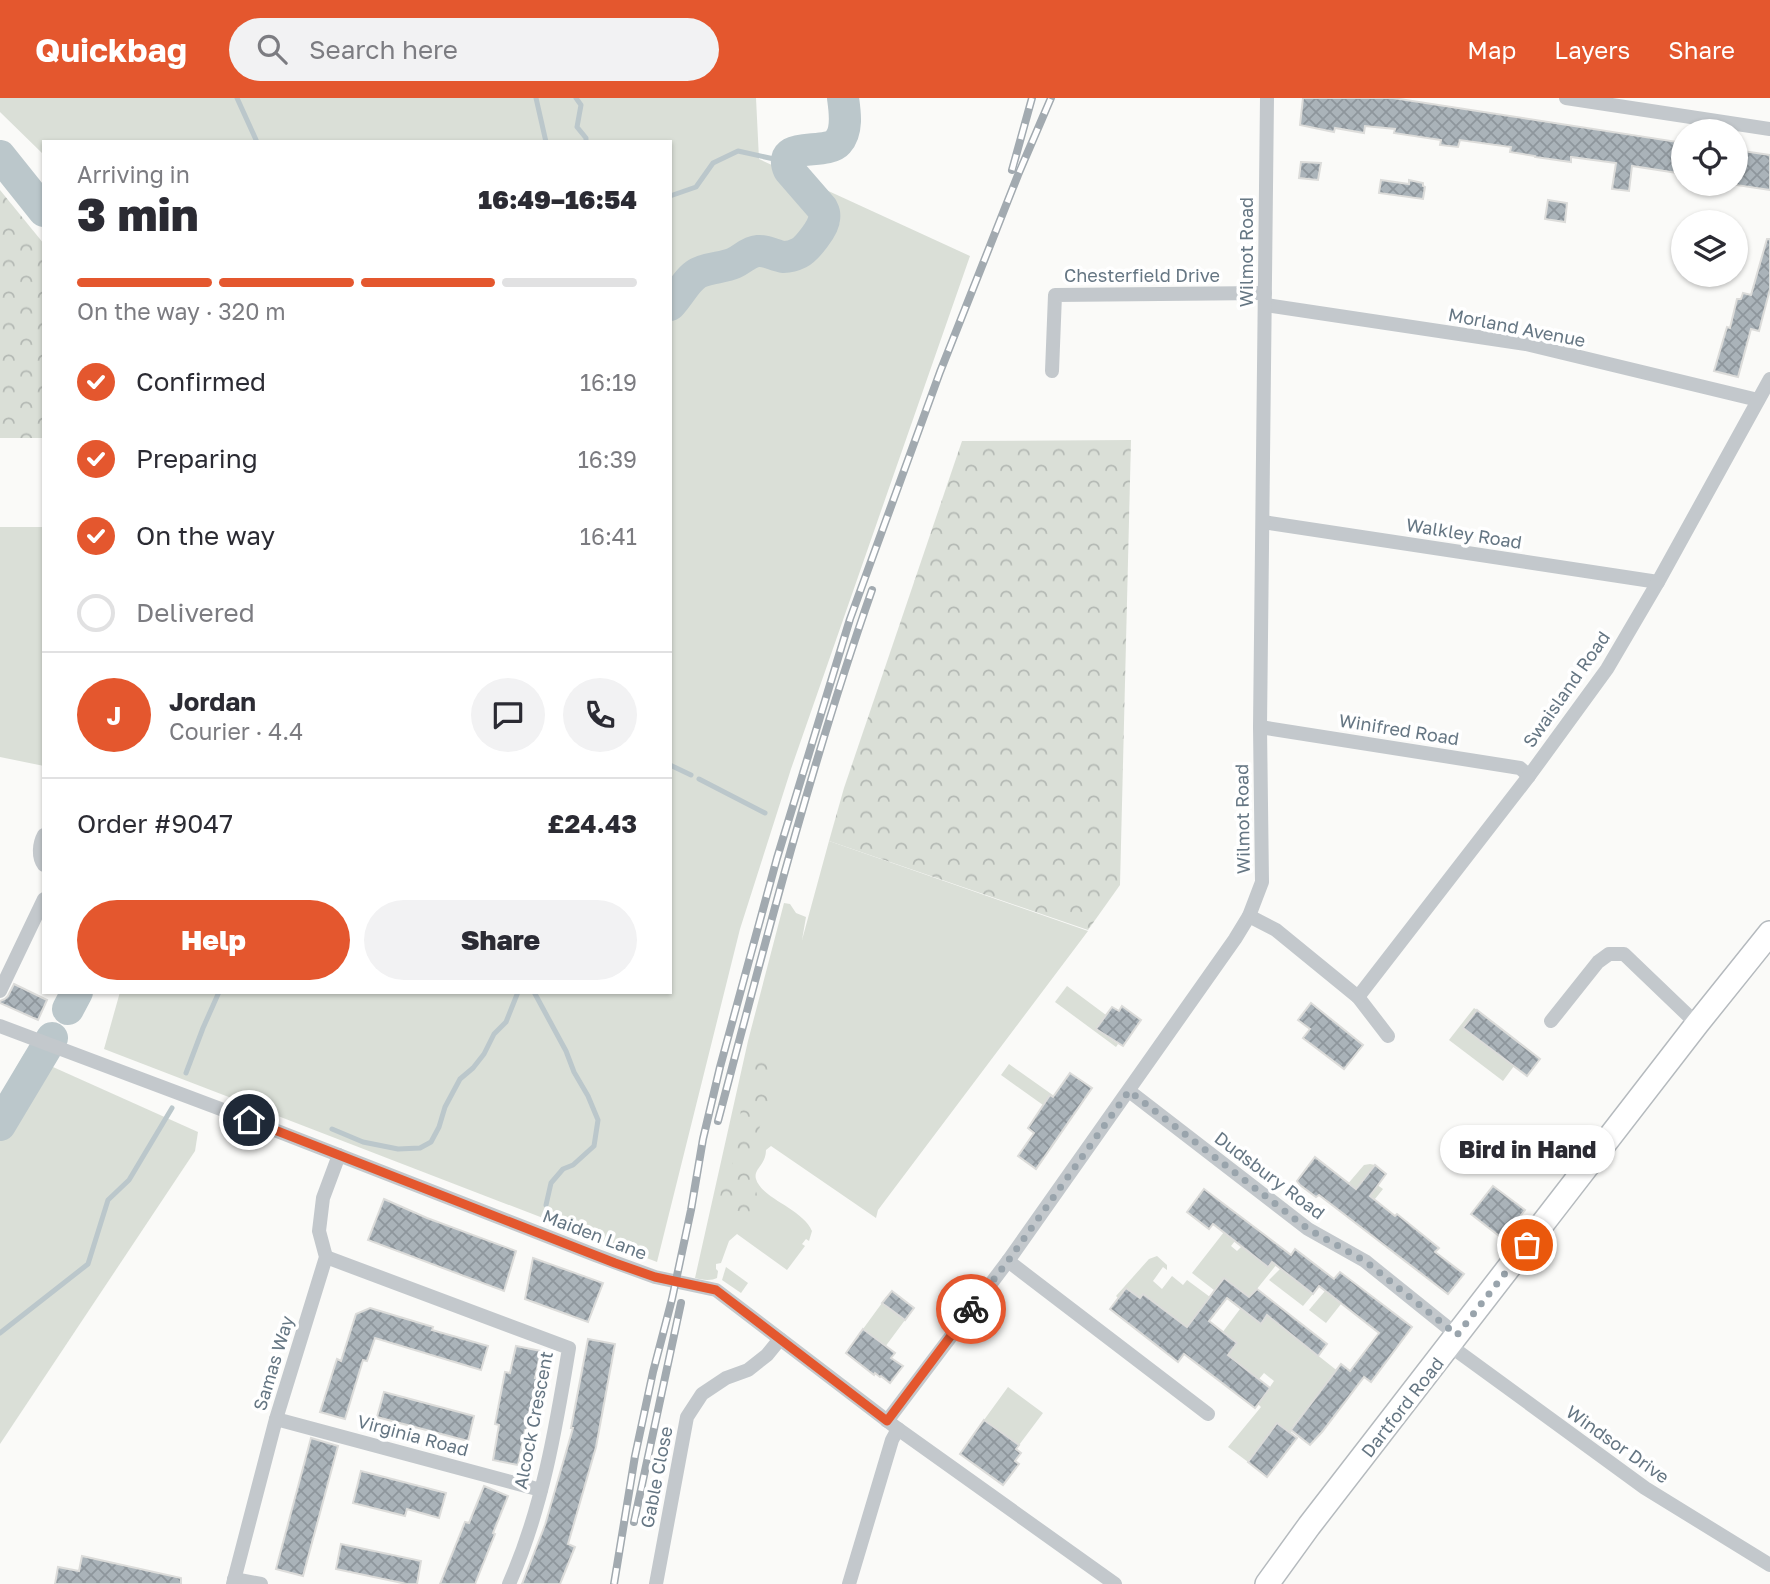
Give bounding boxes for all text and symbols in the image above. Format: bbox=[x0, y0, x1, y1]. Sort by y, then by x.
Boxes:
search box bbox=[229, 18, 719, 81]
text: Quickbag bbox=[35, 30, 187, 69]
icon: search bbox=[253, 30, 291, 68]
text: Search here bbox=[309, 34, 458, 65]
text: Map bbox=[1467, 35, 1516, 64]
text: Layers bbox=[1554, 35, 1630, 64]
text: Share bbox=[1668, 35, 1735, 64]
map controls bbox=[1671, 119, 1748, 287]
button: locate bbox=[1671, 119, 1748, 196]
text: Arriving in bbox=[77, 160, 190, 188]
text: 16:49–16:54 bbox=[478, 184, 637, 215]
text: 3 min bbox=[77, 186, 199, 241]
street label: Wilmot Road bbox=[1235, 197, 1257, 307]
button: layers bbox=[1671, 210, 1748, 287]
street label: Chesterfield Drive bbox=[1064, 264, 1220, 286]
text: On the way · 320 m bbox=[77, 297, 286, 325]
street label: Morland Avenue bbox=[1446, 303, 1588, 351]
icon: check bbox=[77, 363, 115, 401]
text: Confirmed bbox=[136, 366, 266, 397]
text: 16:19 bbox=[580, 368, 637, 396]
icon: check bbox=[77, 440, 115, 478]
text: Preparing bbox=[136, 443, 258, 474]
text: 16:39 bbox=[578, 445, 637, 473]
street label: Walkley Road bbox=[1404, 513, 1524, 553]
icon: check bbox=[77, 517, 115, 555]
text: On the way bbox=[136, 520, 275, 551]
text: 16:41 bbox=[580, 522, 637, 550]
text: Delivered bbox=[136, 597, 255, 628]
street label: Swaisland Road bbox=[1518, 627, 1614, 751]
button: chat bbox=[471, 678, 545, 752]
button: phone bbox=[563, 678, 637, 752]
text: Jordan bbox=[169, 686, 256, 717]
text: J bbox=[107, 700, 121, 731]
street label: Winifred Road bbox=[1337, 709, 1461, 749]
text: Courier · 4.4 bbox=[169, 717, 303, 745]
street label: Wilmot Road bbox=[1230, 764, 1254, 874]
text: Order #9047 bbox=[77, 808, 233, 839]
text: £24.43 bbox=[547, 808, 637, 839]
button: Help bbox=[77, 900, 350, 980]
button: Share bbox=[364, 900, 637, 980]
pin bbox=[219, 1090, 279, 1150]
icon: home bbox=[230, 1101, 268, 1139]
street label: Dudsbury Road bbox=[1211, 1126, 1329, 1224]
callout: Bird in Hand bbox=[1440, 1126, 1614, 1175]
text: Bird in Hand bbox=[1459, 1135, 1596, 1163]
street label: Maiden Lane bbox=[540, 1204, 650, 1264]
pin bbox=[1497, 1215, 1557, 1275]
icon: bag bbox=[1508, 1226, 1546, 1264]
courier bbox=[936, 1274, 1006, 1344]
icon: bike bbox=[952, 1290, 990, 1328]
street label: Samas Way bbox=[248, 1313, 298, 1413]
street label: Alcock Crescent bbox=[509, 1349, 557, 1491]
street label: Dartford Road bbox=[1356, 1353, 1448, 1461]
street label: Windsor Drive bbox=[1562, 1400, 1674, 1488]
street label: Virginia Road bbox=[355, 1410, 471, 1460]
street label: Gable Close bbox=[635, 1424, 677, 1530]

